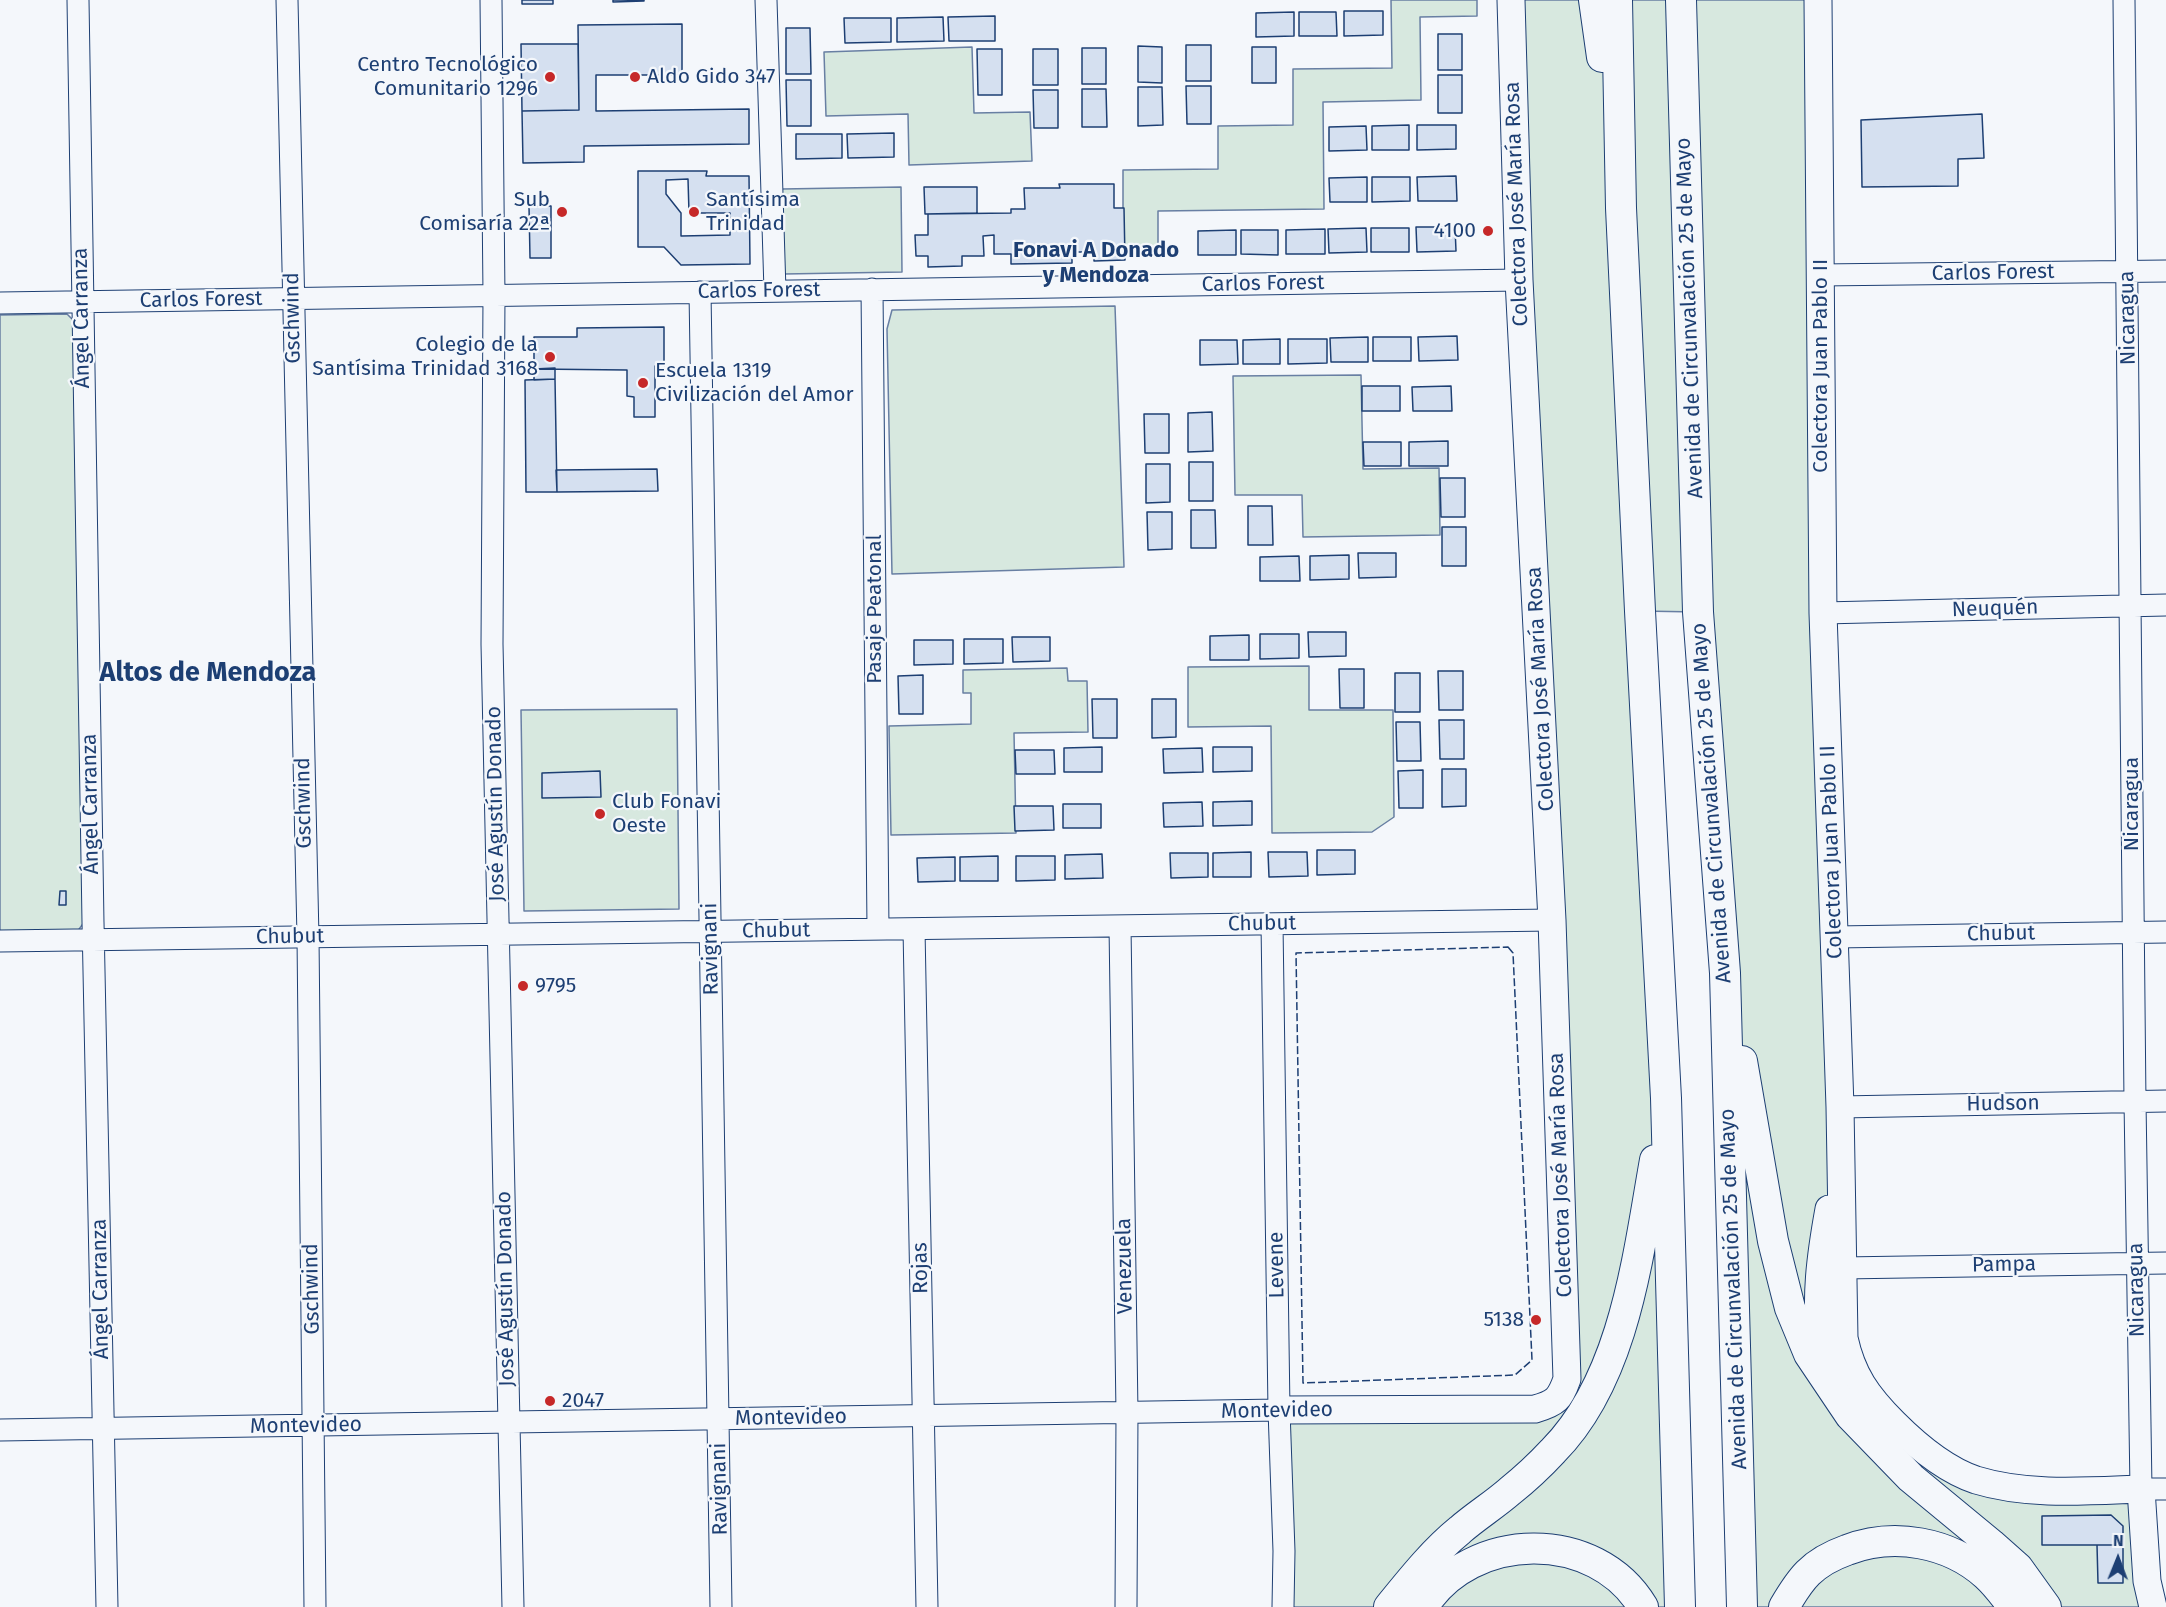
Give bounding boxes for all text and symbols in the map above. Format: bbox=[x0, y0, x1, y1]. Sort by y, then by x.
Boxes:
place label: Centro Tecnológico Comunitario 1296 bbox=[357, 52, 538, 102]
place label: Aldo Gido 347 bbox=[647, 64, 775, 90]
marker: Centro Tecnológico Comunitario 1296 bbox=[543, 70, 557, 84]
marker: Aldo Gido 347 bbox=[628, 70, 642, 84]
street label: Colectora José María Rosa bbox=[1500, 81, 1534, 327]
street label: Avenida de Circunvalación 25 de Mayo bbox=[1671, 137, 1709, 499]
place label: Sub Comisaría 22ª bbox=[419, 187, 550, 237]
place label: Santísima Trinidad bbox=[706, 187, 800, 237]
marker: Sub Comisaría 22ª bbox=[555, 205, 569, 219]
marker: Santísima Trinidad bbox=[687, 205, 701, 219]
place label: 4100 bbox=[1434, 218, 1476, 244]
marker: 4100 bbox=[1481, 224, 1495, 238]
district label: Fonavi A Donado y Mendoza bbox=[1013, 238, 1179, 290]
street label: Ángel Carranza bbox=[68, 248, 96, 388]
street label: Colectora Juan Pablo II bbox=[1808, 259, 1834, 473]
street label: Carlos Forest bbox=[1931, 259, 2055, 287]
street label: Carlos Forest bbox=[1201, 270, 1325, 298]
street label: Nicaragua bbox=[2115, 271, 2141, 365]
street label: Gschwind bbox=[280, 272, 306, 364]
street label: Carlos Forest bbox=[697, 277, 821, 305]
street label: Carlos Forest bbox=[139, 286, 263, 314]
place label: Colegio de la Santísima Trinidad 3168 bbox=[312, 332, 538, 382]
marker: Colegio de la Santísima Trinidad 3168 bbox=[543, 350, 557, 364]
place label: Escuela 1319 Civilización del Amor bbox=[655, 358, 854, 408]
marker: Escuela 1319 Civilización del Amor bbox=[636, 376, 650, 390]
street label: Pasaje Peatonal bbox=[862, 534, 888, 684]
street label: Colectora José María Rosa bbox=[1522, 566, 1560, 812]
street label: Neuquén bbox=[1951, 595, 2039, 623]
street label: Avenida de Circunvalación 25 de Mayo bbox=[1687, 622, 1737, 984]
district label: Altos de Mendoza bbox=[100, 657, 316, 689]
street label: José Agustín Donado bbox=[482, 706, 510, 902]
street label: Ángel Carranza bbox=[77, 734, 105, 874]
street label: Colectora Juan Pablo II bbox=[1816, 745, 1848, 959]
street label: Gschwind bbox=[291, 757, 317, 849]
street label: Nicaragua bbox=[2119, 757, 2145, 851]
place label: Club Fonavi Oeste bbox=[612, 789, 721, 839]
marker: Club Fonavi Oeste bbox=[593, 807, 607, 821]
street label: Ravignani bbox=[698, 902, 724, 996]
street label: Chubut bbox=[1228, 911, 1296, 937]
street label: Chubut bbox=[742, 918, 810, 944]
street label: Chubut bbox=[1967, 921, 2035, 947]
street label: Chubut bbox=[256, 924, 324, 950]
place label: 9795 bbox=[535, 973, 576, 999]
marker: 9795 bbox=[516, 979, 530, 993]
street label: Colectora José María Rosa bbox=[1544, 1052, 1578, 1298]
street label: Hudson bbox=[1966, 1091, 2040, 1117]
street label: Avenida de Circunvalación 25 de Mayo bbox=[1715, 1108, 1753, 1470]
street label: José Agustín Donado bbox=[492, 1191, 520, 1387]
street label: Venezuela bbox=[1112, 1218, 1138, 1314]
street label: Ángel Carranza bbox=[87, 1219, 115, 1359]
street label: Levene bbox=[1264, 1231, 1290, 1299]
street label: Rojas bbox=[908, 1242, 934, 1294]
street label: Gschwind bbox=[299, 1243, 325, 1335]
street label: Nicaragua bbox=[2124, 1243, 2150, 1337]
street label: Pampa bbox=[1972, 1252, 2036, 1278]
place label: 5138 bbox=[1483, 1307, 1524, 1333]
marker: 5138 bbox=[1529, 1313, 1543, 1327]
place label: 2047 bbox=[562, 1388, 604, 1414]
marker: 2047 bbox=[543, 1394, 557, 1408]
street label: Montevideo bbox=[1221, 1397, 1333, 1425]
street label: Montevideo bbox=[735, 1404, 847, 1432]
street label: Montevideo bbox=[250, 1412, 362, 1440]
street label: Ravignani bbox=[707, 1442, 733, 1536]
north arrow bbox=[2088, 1529, 2148, 1589]
text: N bbox=[2113, 1531, 2124, 1550]

